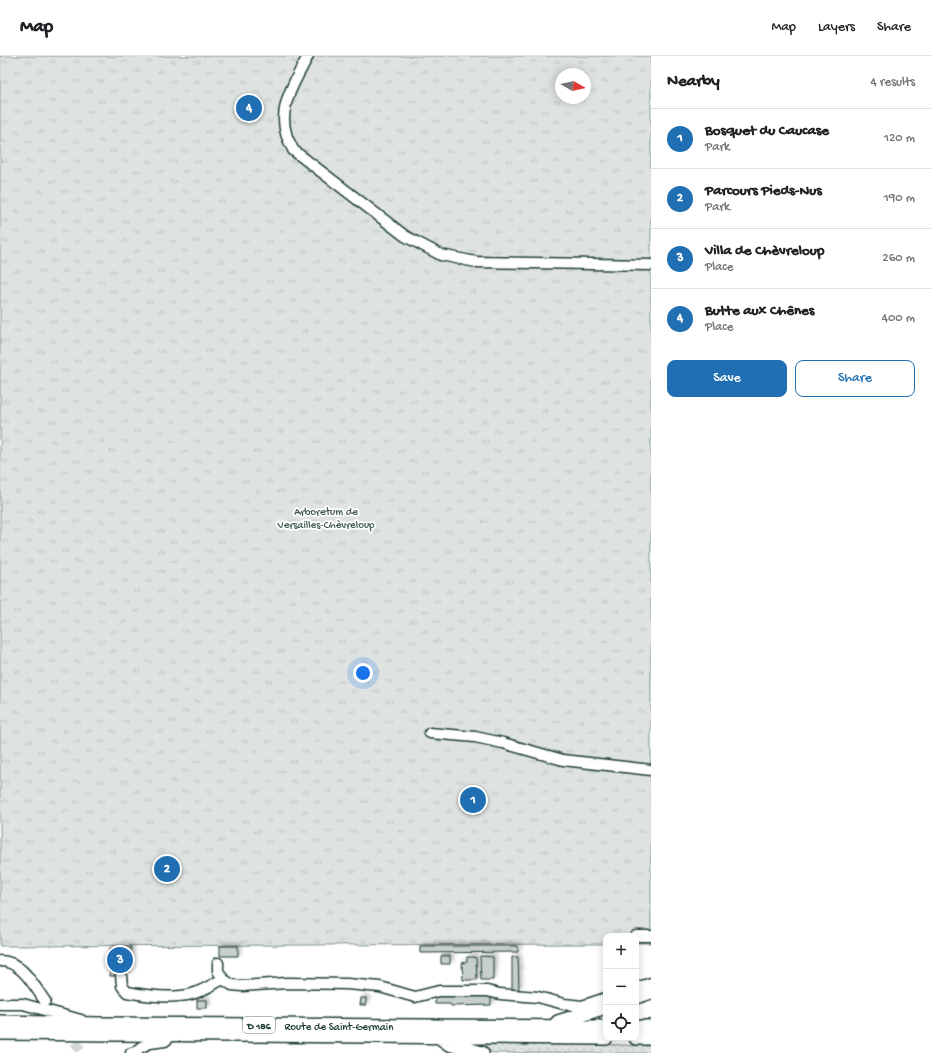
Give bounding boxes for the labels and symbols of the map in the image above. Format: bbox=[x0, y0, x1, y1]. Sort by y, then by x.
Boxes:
north arrow bbox=[555, 68, 591, 104]
pin: 4 bbox=[236, 93, 262, 123]
park label: Arboretum de Versailles-Chèvreloup bbox=[277, 507, 375, 532]
your location bbox=[353, 663, 373, 683]
pin: 1 bbox=[460, 785, 486, 815]
pin: 2 bbox=[154, 854, 180, 884]
pin: 3 bbox=[107, 945, 133, 975]
road number: D 186 bbox=[243, 1017, 275, 1033]
street label: Route de Saint-Germain bbox=[285, 1022, 394, 1034]

